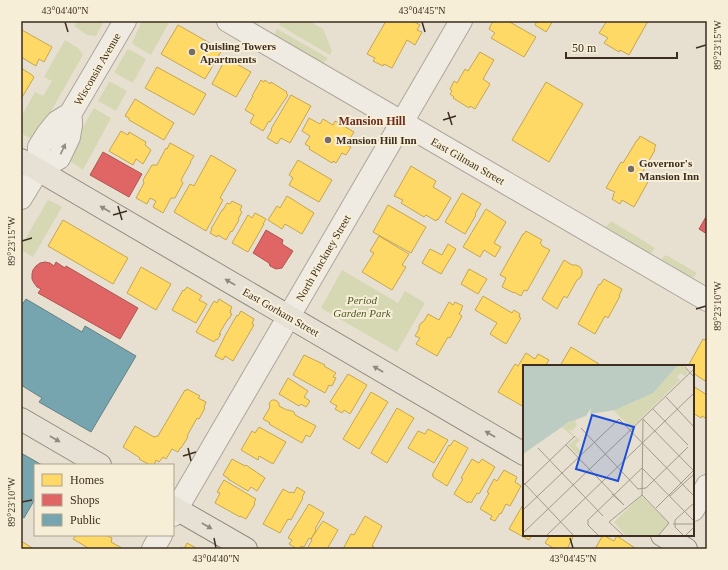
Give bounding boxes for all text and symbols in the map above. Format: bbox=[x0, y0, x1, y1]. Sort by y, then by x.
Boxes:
text: 43°04'40"N bbox=[41, 5, 89, 16]
text: 43°04'45"N bbox=[398, 5, 446, 16]
text: 89°23'15"W bbox=[712, 20, 723, 70]
street label: Wisconsin Avenue bbox=[71, 31, 123, 107]
scale bar bbox=[566, 34, 677, 60]
place label: Quisling Towers Apartments bbox=[200, 40, 277, 65]
text: 50 m bbox=[572, 41, 597, 55]
marker: Quisling Towers Apartments bbox=[187, 47, 197, 57]
district label: Mansion Hill bbox=[338, 114, 406, 128]
place label: Mansion Hill Inn bbox=[336, 134, 417, 146]
marker: Mansion Hill Inn bbox=[323, 135, 333, 145]
street label: East Gilman Street bbox=[429, 135, 507, 187]
one-way arrow bbox=[60, 143, 66, 155]
place label: Governor's Mansion Inn bbox=[639, 157, 699, 182]
marker: Governor's Mansion Inn bbox=[626, 164, 636, 174]
one-way arrow bbox=[99, 206, 111, 213]
street label: North Pinckney Street bbox=[293, 213, 353, 303]
text: 89°23'15"W bbox=[6, 216, 17, 266]
one-way arrow bbox=[224, 279, 236, 286]
text: 89°23'10"W bbox=[712, 281, 723, 331]
street label: East Gorham Street bbox=[241, 285, 321, 339]
park label: Period Garden Park bbox=[333, 294, 392, 319]
one-way arrow bbox=[372, 365, 384, 372]
inset map bbox=[523, 365, 694, 536]
one-way arrow bbox=[484, 431, 496, 438]
one-way arrow bbox=[49, 435, 61, 442]
legend bbox=[34, 464, 174, 536]
text: Homes bbox=[70, 473, 104, 487]
text: 89°23'10"W bbox=[6, 477, 17, 527]
text: Shops bbox=[70, 493, 100, 507]
text: Public bbox=[70, 513, 101, 527]
one-way arrow bbox=[201, 523, 213, 530]
text: 43°04'40"N bbox=[192, 553, 240, 564]
text: 43°04'45"N bbox=[549, 553, 597, 564]

